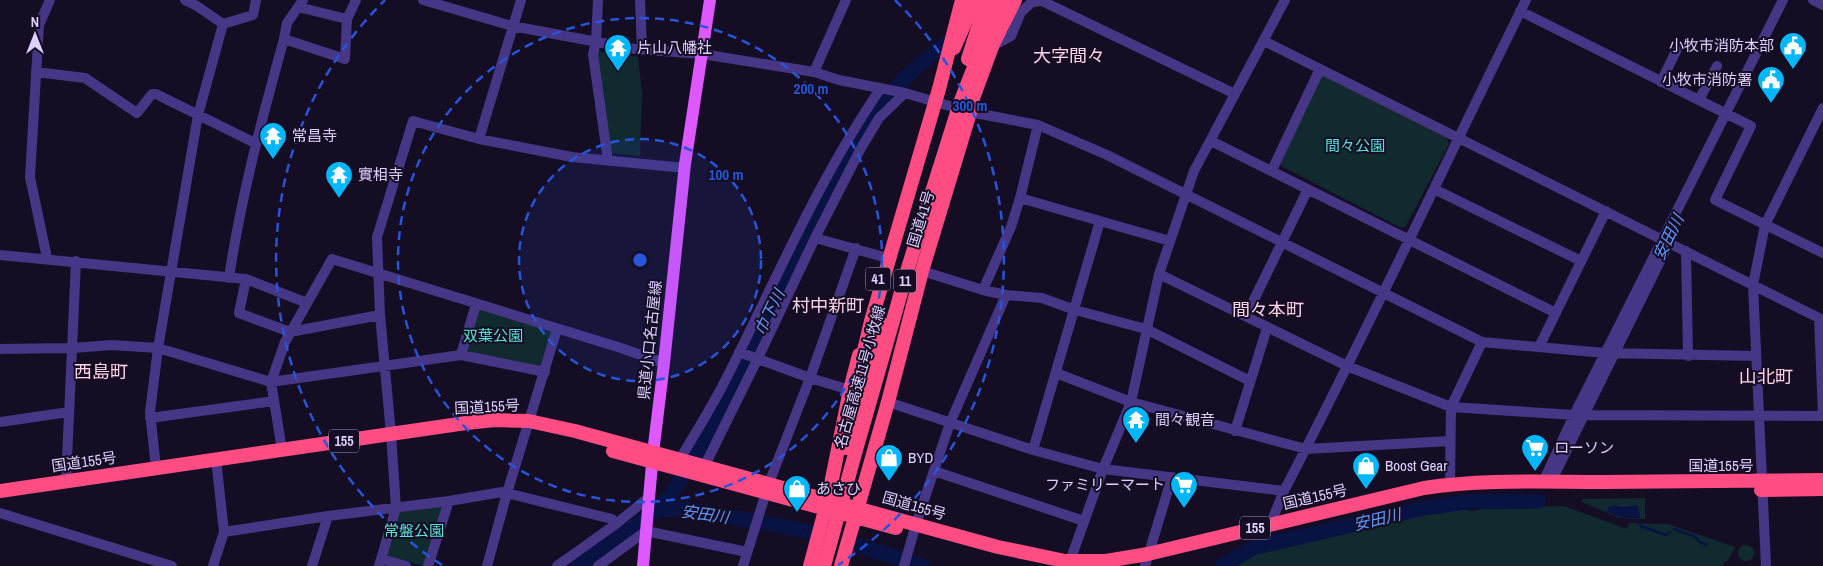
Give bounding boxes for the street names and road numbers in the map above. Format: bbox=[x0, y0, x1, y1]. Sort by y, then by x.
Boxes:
street label: 国道41号 bbox=[902, 188, 939, 250]
road number: 41 bbox=[866, 268, 890, 290]
road number: 11 bbox=[894, 270, 916, 292]
street label: 県道小口名古屋線 bbox=[633, 279, 666, 401]
street label: 名古屋高速11号小牧線 bbox=[829, 303, 890, 451]
street label: 国道155号 bbox=[454, 394, 520, 419]
road number: 155 bbox=[329, 430, 359, 452]
street label: 国道155号 bbox=[50, 447, 118, 476]
street label: 国道155号 bbox=[1688, 455, 1754, 476]
street label: 国道155号 bbox=[1281, 479, 1349, 514]
street label: 国道155号 bbox=[880, 486, 949, 525]
road number: 155 bbox=[1240, 516, 1270, 540]

